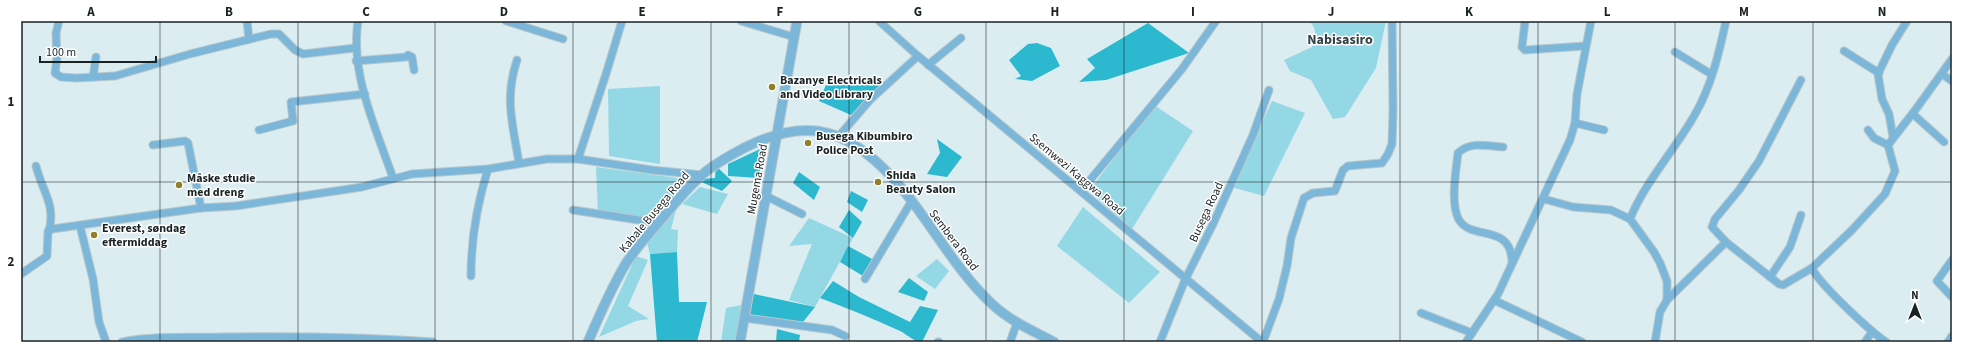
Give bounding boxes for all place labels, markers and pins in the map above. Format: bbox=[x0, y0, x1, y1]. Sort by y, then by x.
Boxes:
place label: Bazanye Electricals and Video Library bbox=[780, 72, 882, 103]
marker: Bazanye Electricals and Video Library bbox=[767, 82, 777, 92]
place label: Busega Kibumbiro Police Post bbox=[816, 128, 913, 159]
marker: Busega Kibumbiro Police Post bbox=[803, 138, 813, 148]
place label: Shida Beauty Salon bbox=[886, 167, 956, 198]
place label: Måske studie med dreng bbox=[187, 170, 256, 201]
marker: Shida Beauty Salon bbox=[873, 177, 883, 187]
marker: Måske studie med dreng bbox=[174, 180, 184, 190]
place label: Everest, søndag eftermiddag bbox=[102, 220, 186, 251]
marker: Everest, søndag eftermiddag bbox=[89, 230, 99, 240]

